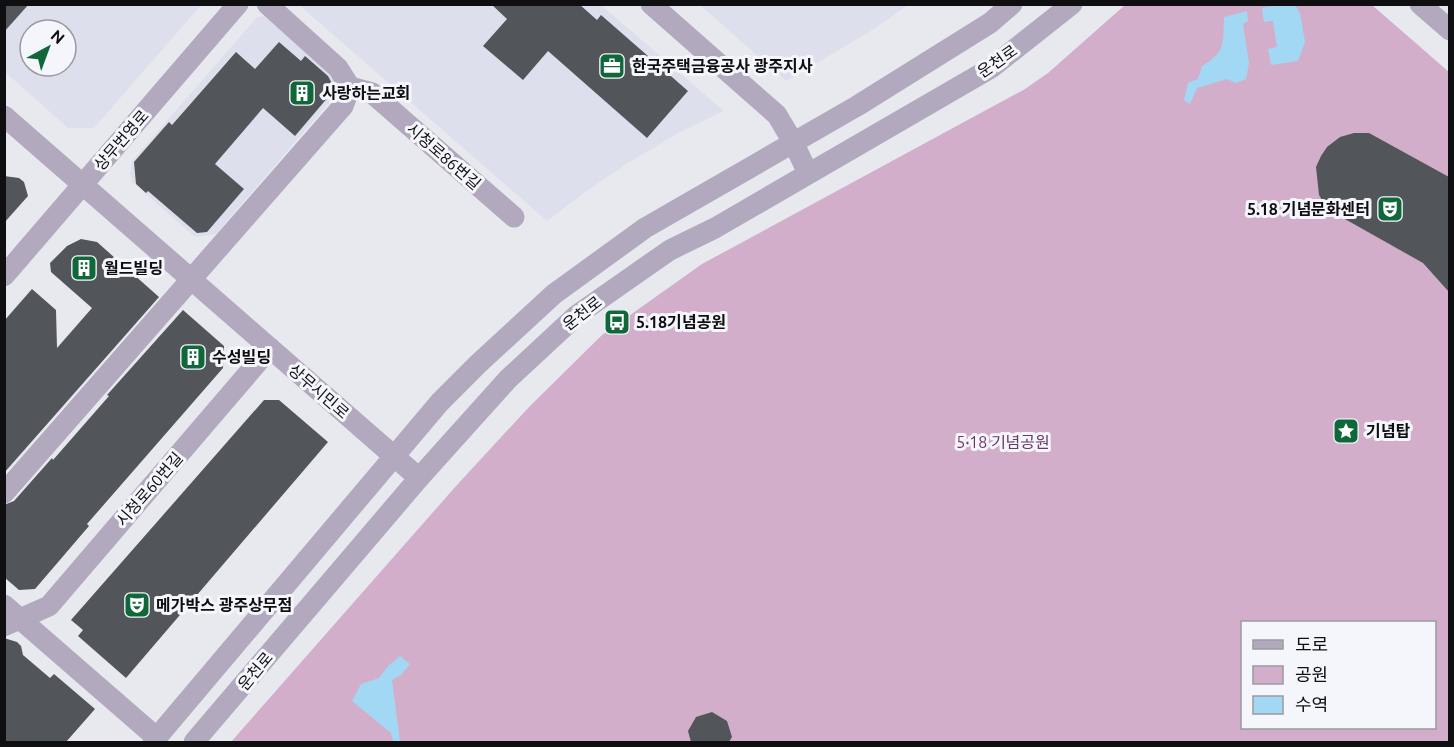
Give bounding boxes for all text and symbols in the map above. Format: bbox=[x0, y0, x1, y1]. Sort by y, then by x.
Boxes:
north arrow bbox=[18, 18, 78, 78]
text: N bbox=[47, 26, 68, 47]
street label: 운천로 bbox=[974, 41, 1020, 81]
office icon: 한국주택금융공사 광주지사 bbox=[597, 51, 627, 81]
place label: 한국주택금융공사 광주지사 bbox=[632, 57, 813, 75]
building icon: 사랑하는교회 bbox=[287, 78, 317, 108]
place label: 사랑하는교회 bbox=[322, 84, 410, 102]
street label: 상무번영로 bbox=[90, 106, 152, 174]
street label: 시청로86번길 bbox=[404, 119, 484, 193]
theatre icon: 5.18 기념문화센터 bbox=[1375, 194, 1405, 224]
place label: 5.18 기념문화센터 bbox=[1247, 200, 1370, 218]
building icon: 월드빌딩 bbox=[69, 253, 99, 283]
place label: 월드빌딩 bbox=[104, 259, 163, 277]
street label: 운천로 bbox=[559, 292, 605, 334]
bus stop icon: 5.18기념공원 bbox=[602, 307, 632, 337]
place label: 5.18기념공원 bbox=[636, 313, 726, 331]
building icon: 수성빌딩 bbox=[178, 342, 208, 372]
place label: 수성빌딩 bbox=[212, 348, 271, 366]
street label: 상무시민로 bbox=[285, 360, 353, 422]
place icon: 기념탑 bbox=[1331, 416, 1361, 446]
place label: 기념탑 bbox=[1366, 422, 1410, 440]
park label: 5·18 기념공원 bbox=[956, 433, 1050, 451]
street label: 시청로60번길 bbox=[112, 449, 186, 529]
theatre icon: 메가박스 광주상무점 bbox=[122, 590, 152, 620]
place label: 메가박스 광주상무점 bbox=[156, 596, 292, 614]
legend bbox=[1241, 621, 1436, 729]
text: 도로 bbox=[1295, 634, 1328, 654]
street label: 운천로 bbox=[234, 648, 276, 694]
text: 공원 bbox=[1295, 664, 1328, 684]
text: 수역 bbox=[1295, 694, 1328, 714]

